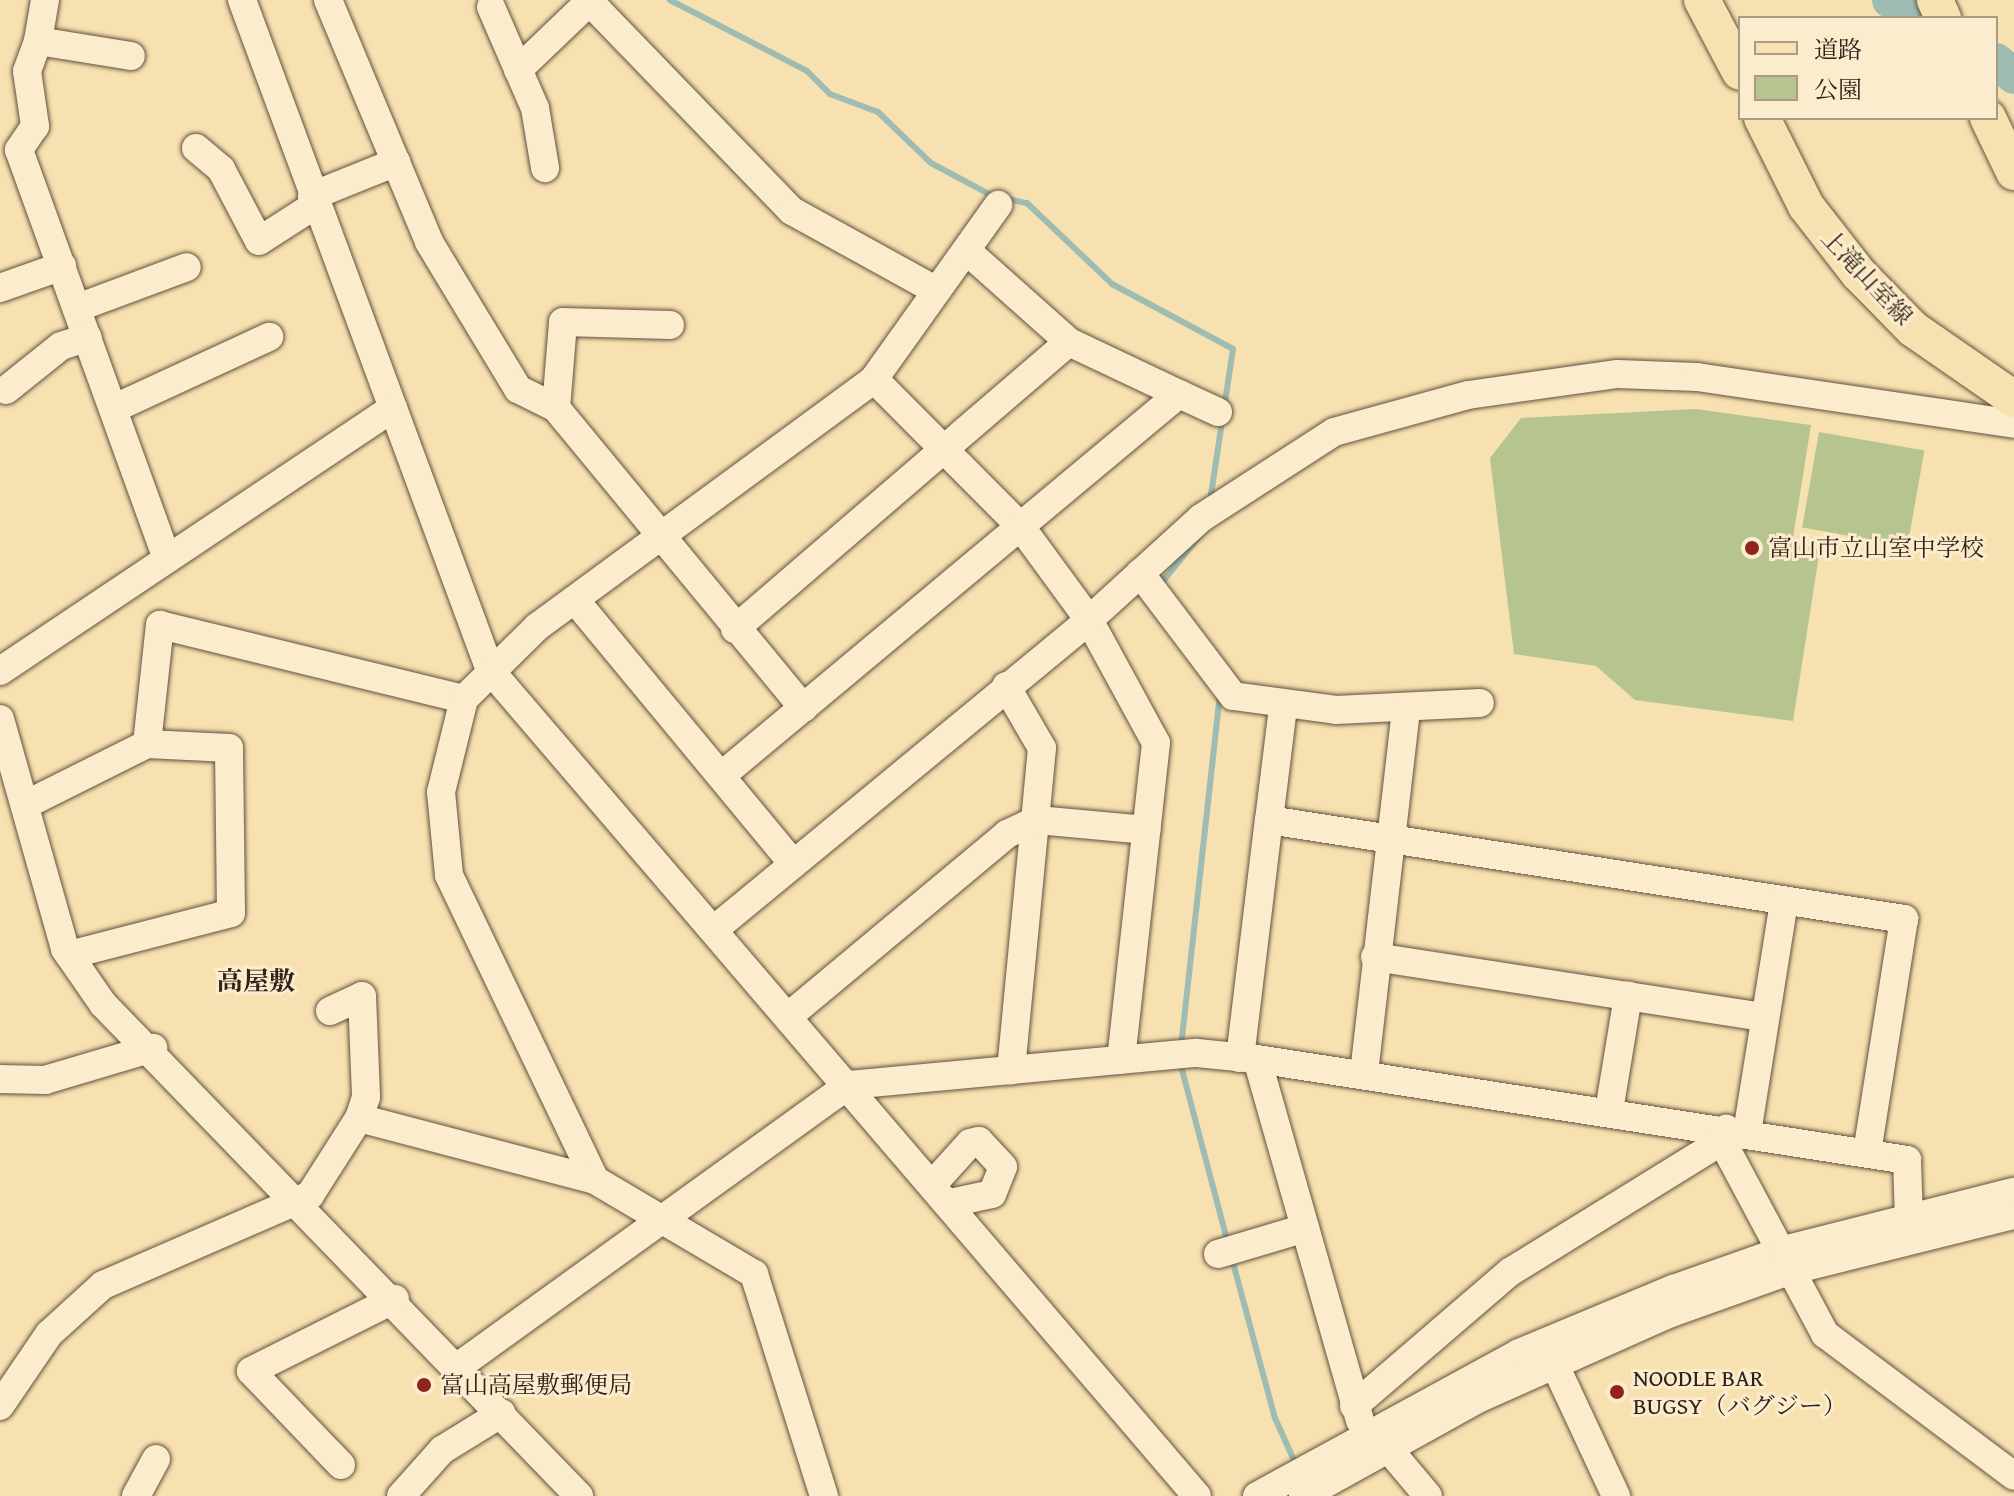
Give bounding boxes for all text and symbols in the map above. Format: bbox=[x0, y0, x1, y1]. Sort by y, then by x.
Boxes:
legend bbox=[1738, 16, 1998, 120]
text: 道路 bbox=[1814, 32, 1862, 67]
text: 公園 bbox=[1814, 72, 1862, 107]
street label: 上滝山室線 bbox=[1816, 223, 1918, 331]
place label: 富山市立山室中学校 bbox=[1768, 534, 1984, 562]
marker: 富山市立山室中学校 bbox=[1743, 539, 1761, 557]
district label: 高屋敷 bbox=[217, 965, 295, 997]
place label: NOODLE BAR BUGSY（バグジー） bbox=[1633, 1364, 1847, 1420]
place label: 富山高屋敷郵便局 bbox=[440, 1371, 632, 1399]
marker: 富山高屋敷郵便局 bbox=[415, 1376, 433, 1394]
marker: NOODLE BAR BUGSY（バグジー） bbox=[1608, 1383, 1626, 1401]

